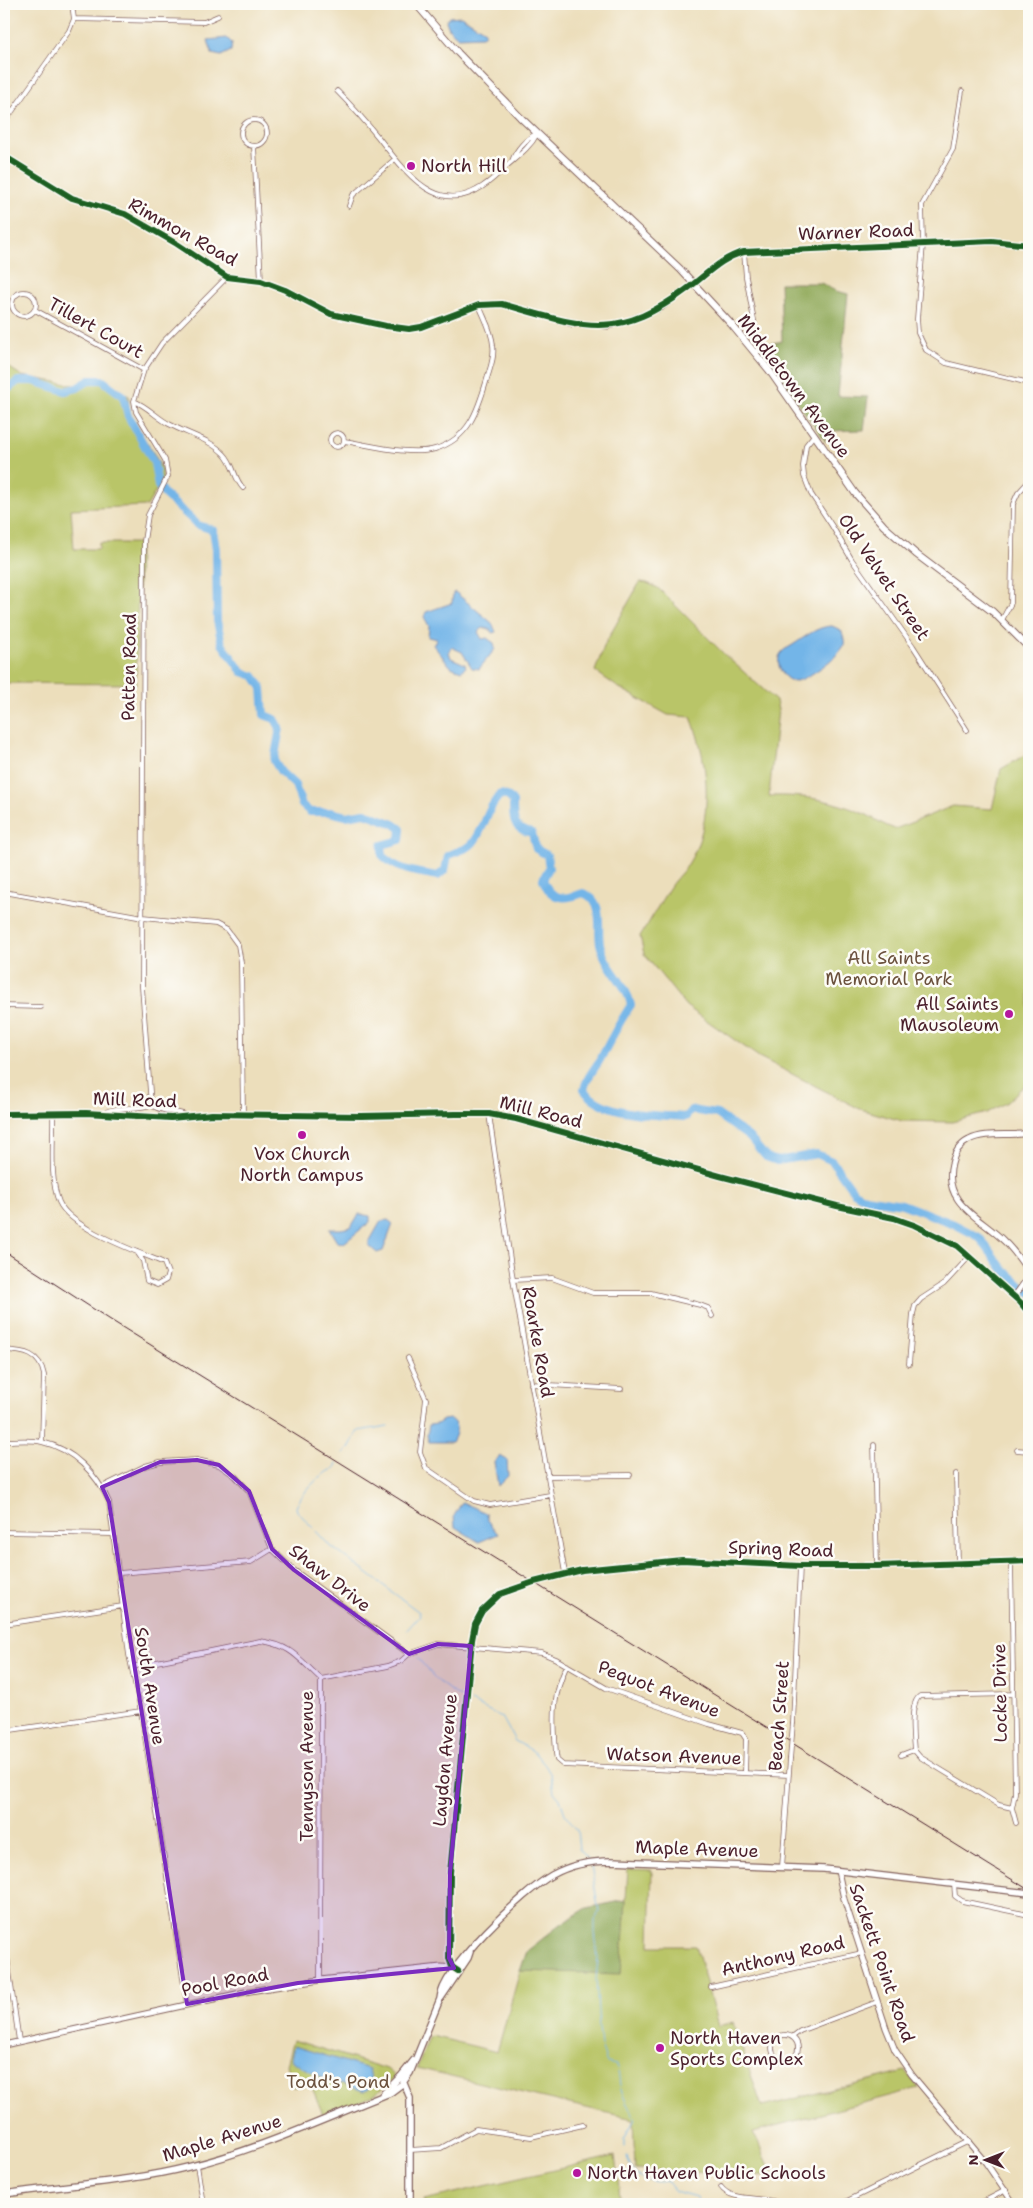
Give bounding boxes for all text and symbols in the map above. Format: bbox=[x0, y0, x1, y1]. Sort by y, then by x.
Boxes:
place label: North Hill bbox=[421, 154, 507, 178]
marker: North Hill bbox=[405, 160, 417, 172]
street label: Rimmon Road bbox=[124, 192, 242, 272]
street label: Warner Road bbox=[798, 218, 914, 246]
street label: Tillert Court bbox=[44, 292, 148, 364]
street label: Middletown Avenue bbox=[732, 309, 856, 463]
street label: Old Velvet Street bbox=[833, 509, 935, 645]
street label: Patten Road bbox=[116, 613, 142, 721]
park label: All Saints Memorial Park bbox=[825, 946, 953, 991]
place label: All Saints Mausoleum bbox=[900, 992, 999, 1037]
marker: All Saints Mausoleum bbox=[1003, 1008, 1015, 1020]
street label: Mill Road bbox=[92, 1087, 178, 1113]
street label: Mill Road bbox=[497, 1090, 585, 1134]
marker: Vox Church North Campus bbox=[296, 1129, 308, 1141]
place label: Vox Church North Campus bbox=[240, 1142, 364, 1187]
street label: Roarke Road bbox=[516, 1284, 560, 1400]
street label: Spring Road bbox=[728, 1535, 834, 1563]
street label: Shaw Drive bbox=[284, 1538, 376, 1618]
street label: South Avenue bbox=[129, 1625, 171, 1747]
street label: Locke Drive bbox=[987, 1643, 1013, 1743]
street label: Pequot Avenue bbox=[595, 1655, 723, 1723]
street label: Beach Street bbox=[763, 1660, 795, 1772]
street label: Tennyson Avenue bbox=[295, 1690, 319, 1842]
street label: Laydon Avenue bbox=[427, 1692, 463, 1828]
street label: Watson Avenue bbox=[606, 1742, 742, 1770]
street label: Maple Avenue bbox=[635, 1835, 759, 1863]
street label: Sackett Point Road bbox=[844, 1880, 920, 2046]
street label: Anthony Road bbox=[719, 1930, 847, 1982]
street label: Pool Road bbox=[179, 1962, 271, 2002]
place label: North Haven Sports Complex bbox=[670, 2026, 803, 2071]
marker: North Haven Sports Complex bbox=[654, 2042, 666, 2054]
park label: Todd's Pond bbox=[286, 2070, 390, 2094]
street label: Maple Avenue bbox=[159, 2108, 285, 2168]
north arrow bbox=[960, 2136, 1010, 2186]
text: N bbox=[964, 2154, 982, 2166]
place label: North Haven Public Schools bbox=[587, 2161, 826, 2185]
marker: North Haven Public Schools bbox=[571, 2167, 583, 2179]

